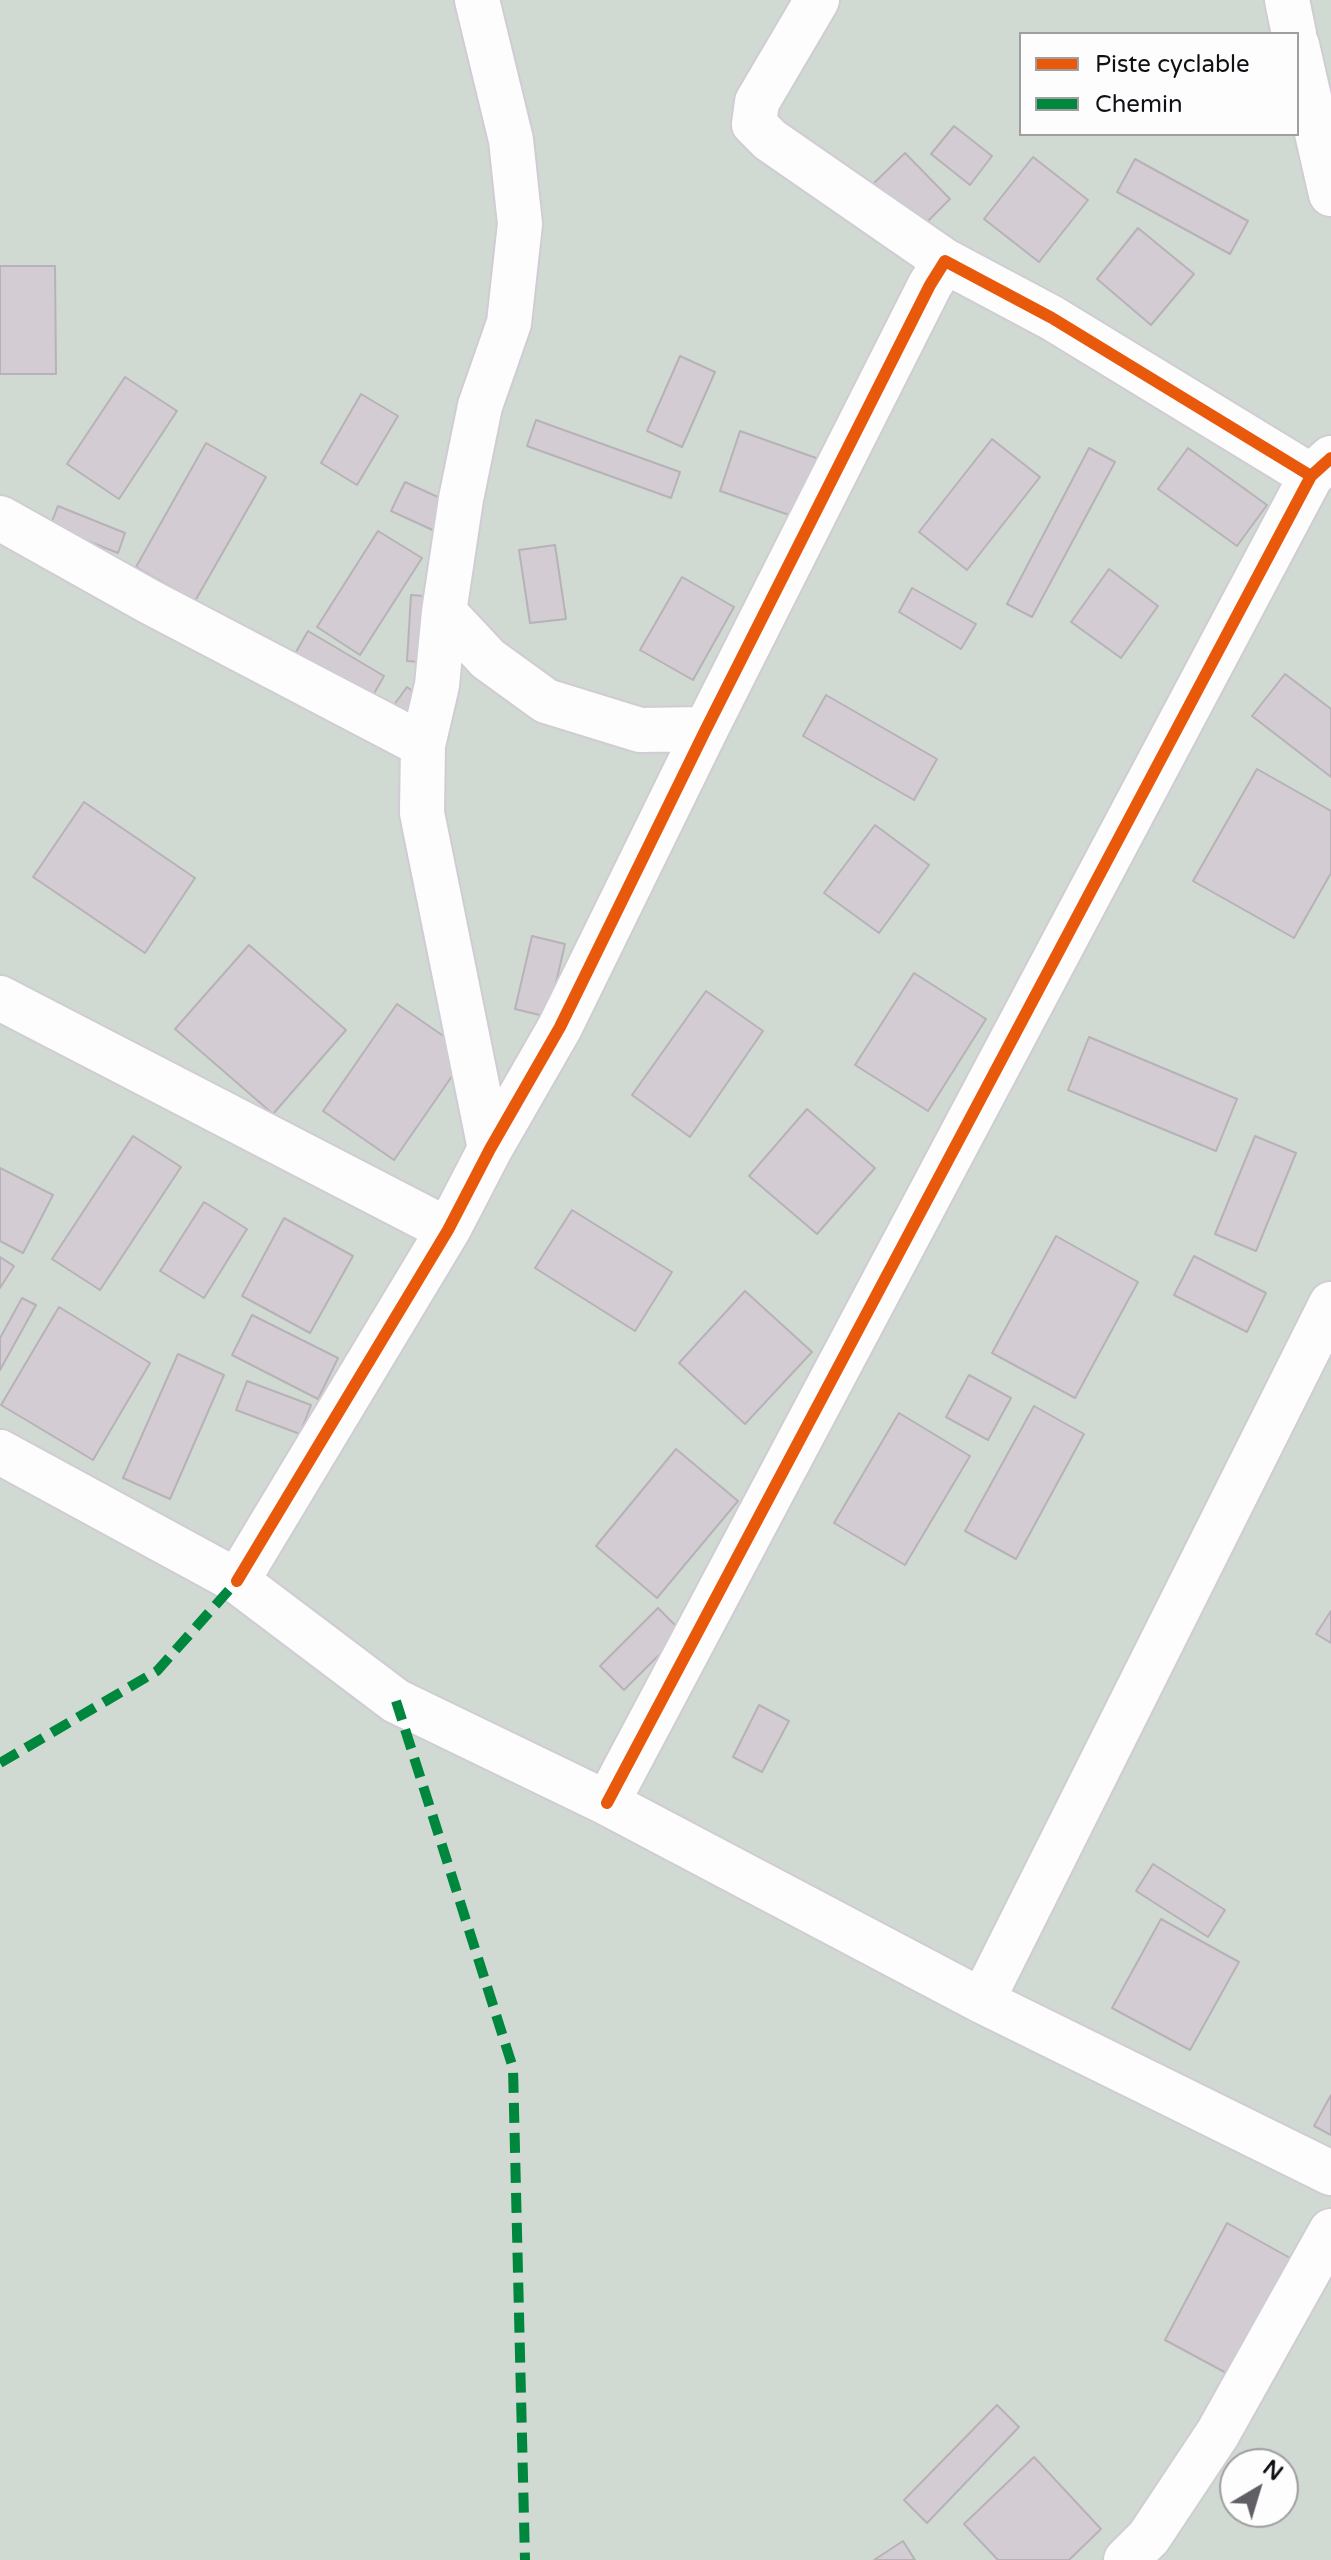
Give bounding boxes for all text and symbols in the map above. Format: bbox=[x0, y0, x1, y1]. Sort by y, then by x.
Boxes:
legend bbox=[1019, 32, 1299, 136]
text: Piste cyclable bbox=[1095, 50, 1250, 79]
text: Chemin bbox=[1095, 90, 1183, 119]
north arrow bbox=[1219, 2448, 1299, 2528]
text: N bbox=[1258, 2455, 1288, 2486]

